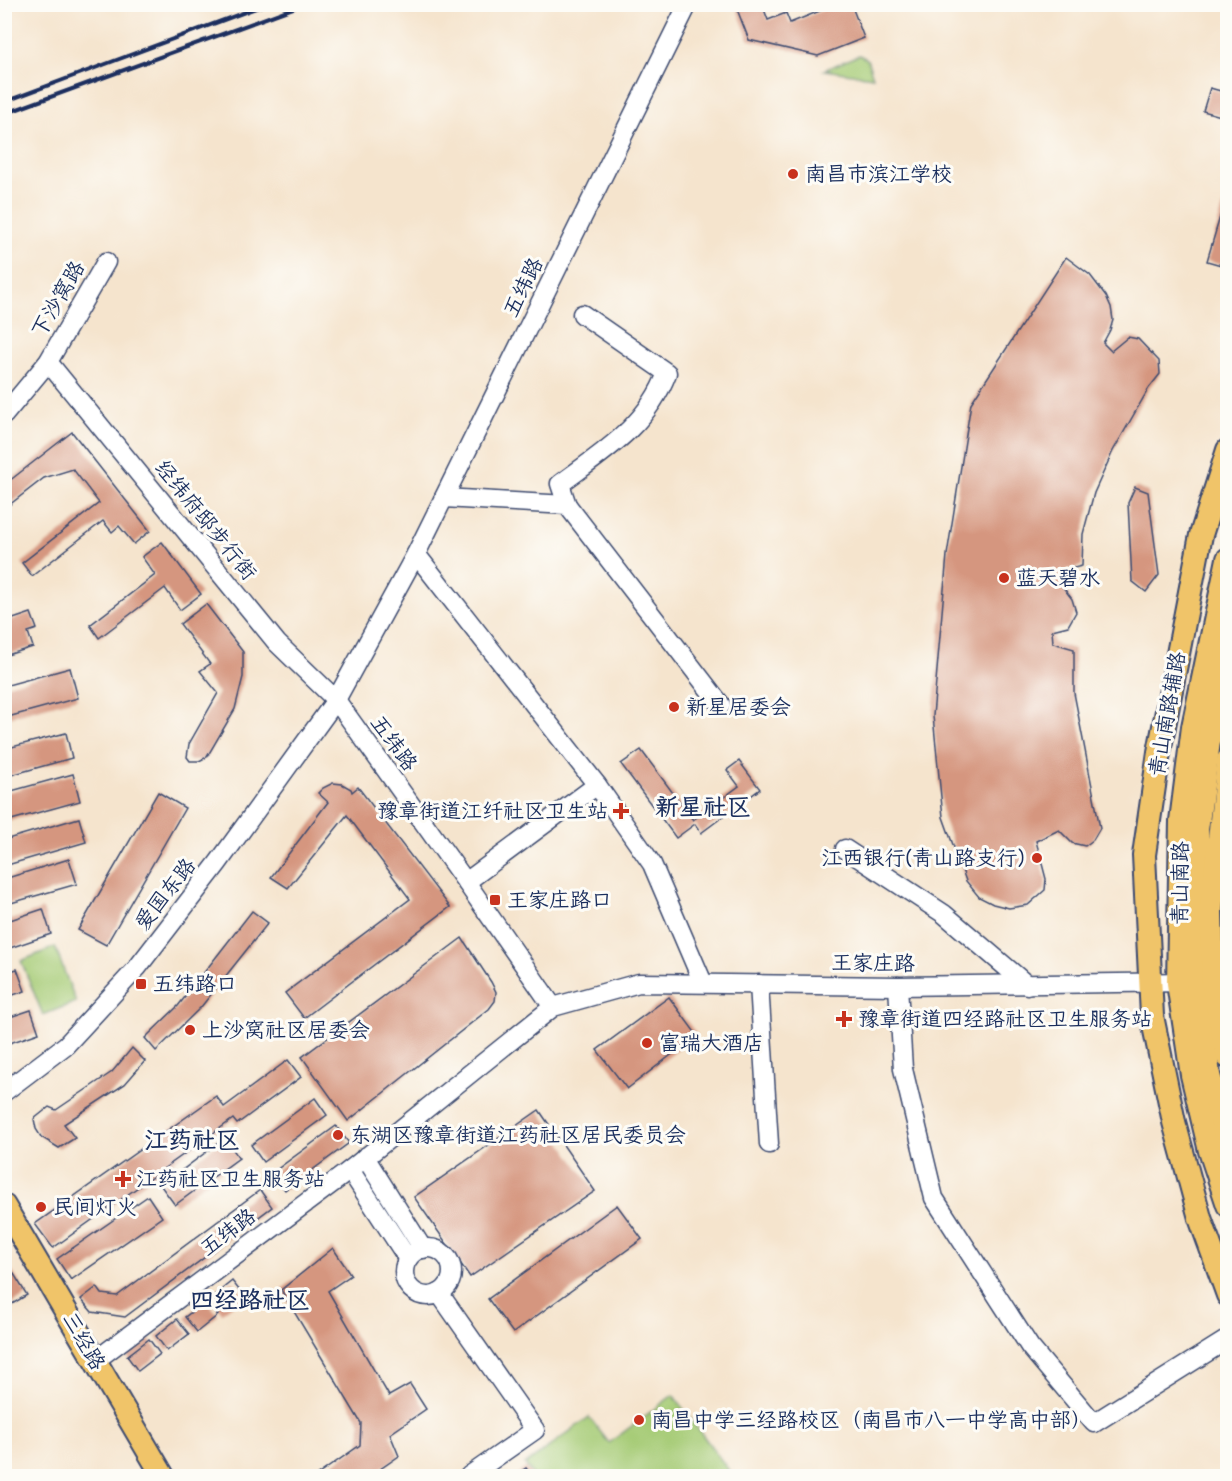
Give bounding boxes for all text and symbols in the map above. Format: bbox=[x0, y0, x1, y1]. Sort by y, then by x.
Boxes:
place label: 南昌市滨江学校 bbox=[805, 159, 952, 188]
marker: 南昌市滨江学校 bbox=[786, 167, 800, 181]
street label: 五纬路 bbox=[496, 252, 549, 321]
street label: 下沙窝路 bbox=[24, 255, 91, 342]
street label: 经纬府邸步行街 bbox=[149, 453, 264, 586]
place label: 蓝天碧水 bbox=[1016, 563, 1100, 592]
marker: 蓝天碧水 bbox=[997, 571, 1011, 585]
street label: 青山南路辅路 bbox=[1141, 649, 1192, 778]
place label: 新星居委会 bbox=[686, 692, 791, 721]
marker: 新星居委会 bbox=[667, 700, 681, 714]
street label: 五纬路 bbox=[364, 709, 425, 777]
district label: 新星社区 bbox=[655, 790, 751, 822]
place label: 豫章街道江纤社区卫生站 bbox=[377, 796, 608, 825]
marker: 豫章街道江纤社区卫生站 bbox=[612, 802, 630, 820]
street label: 青山南路 bbox=[1164, 841, 1195, 925]
place label: 江西银行(青山路支行) bbox=[821, 843, 1025, 872]
marker: 江西银行(青山路支行) bbox=[1030, 851, 1044, 865]
street label: 爱国东路 bbox=[127, 852, 202, 936]
place label: 王家庄路口 bbox=[507, 885, 612, 914]
marker: 王家庄路口 bbox=[488, 893, 502, 907]
street label: 王家庄路 bbox=[831, 947, 915, 978]
place label: 五纬路口 bbox=[153, 969, 237, 998]
marker: 五纬路口 bbox=[134, 977, 148, 991]
place label: 豫章街道四经路社区卫生服务站 bbox=[858, 1004, 1152, 1033]
marker: 豫章街道四经路社区卫生服务站 bbox=[835, 1010, 853, 1028]
place label: 上沙窝社区居委会 bbox=[202, 1015, 370, 1044]
marker: 上沙窝社区居委会 bbox=[183, 1023, 197, 1037]
place label: 富瑞大酒店 bbox=[659, 1028, 764, 1057]
marker: 富瑞大酒店 bbox=[640, 1036, 654, 1050]
place label: 东湖区豫章街道江药社区居民委员会 bbox=[350, 1120, 686, 1149]
district label: 江药社区 bbox=[144, 1123, 240, 1155]
marker: 东湖区豫章街道江药社区居民委员会 bbox=[331, 1128, 345, 1142]
place label: 江药社区卫生服务站 bbox=[136, 1164, 325, 1193]
marker: 江药社区卫生服务站 bbox=[114, 1170, 132, 1188]
place label: 民间灯火 bbox=[53, 1192, 137, 1221]
marker: 民间灯火 bbox=[34, 1200, 48, 1214]
street label: 五纬路 bbox=[194, 1201, 262, 1262]
district label: 四经路社区 bbox=[190, 1283, 310, 1315]
street label: 三经路 bbox=[56, 1306, 113, 1375]
place label: 南昌中学三经路校区（南昌市八一中学高中部） bbox=[651, 1405, 1092, 1434]
marker: 南昌中学三经路校区（南昌市八一中学高中部） bbox=[632, 1413, 646, 1427]

